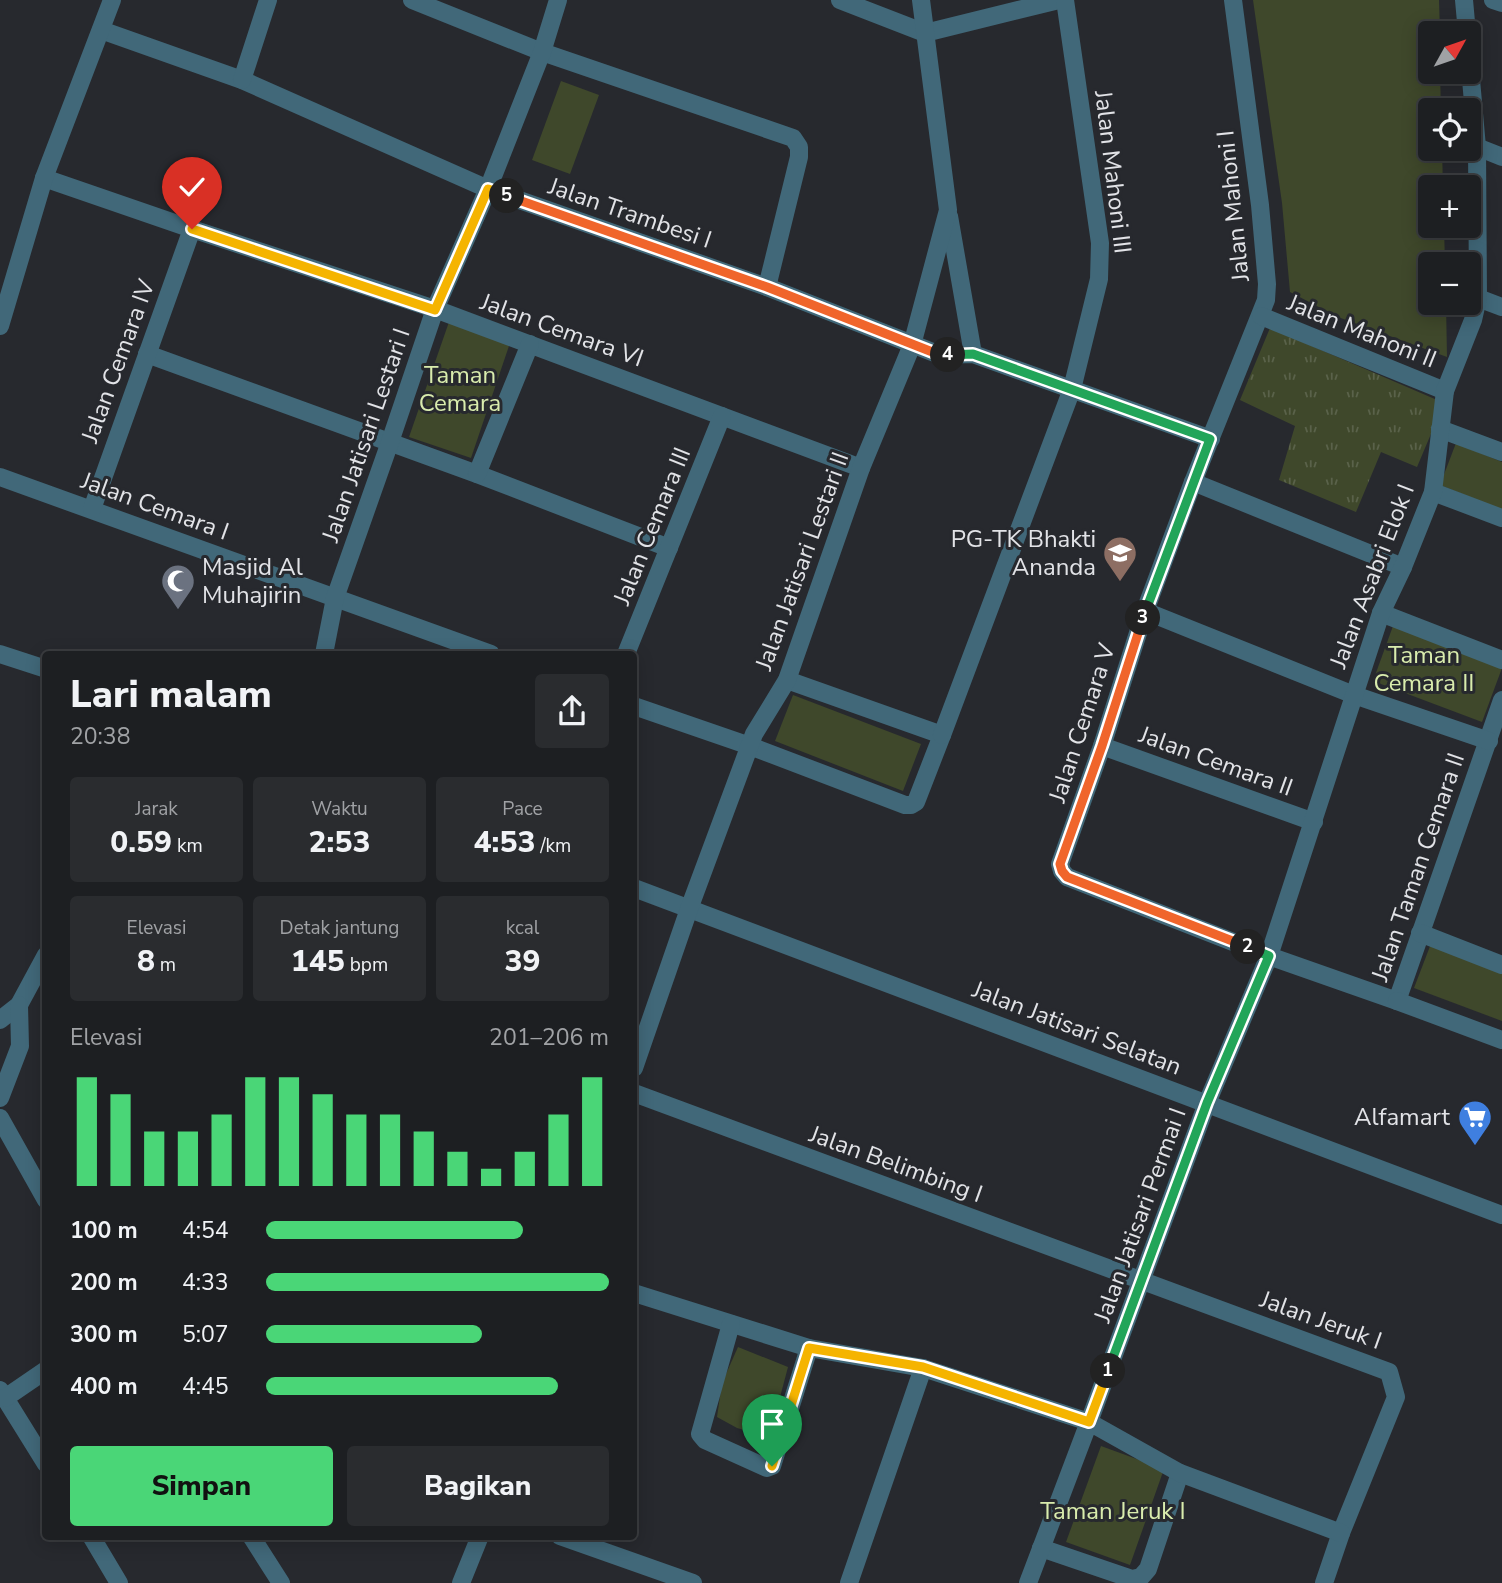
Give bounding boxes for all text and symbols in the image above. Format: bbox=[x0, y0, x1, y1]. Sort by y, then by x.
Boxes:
north arrow bbox=[1418, 21, 1480, 84]
map controls bbox=[1418, 21, 1481, 315]
street label: Jalan Mahoni III bbox=[1087, 88, 1139, 255]
button: locate bbox=[1418, 98, 1481, 161]
street label: Jalan Mahoni I bbox=[1209, 129, 1257, 284]
pin bbox=[162, 157, 222, 229]
icon: check bbox=[173, 168, 211, 206]
street label: Jalan Trambesi I bbox=[543, 170, 716, 256]
button: + bbox=[1418, 175, 1481, 238]
pin: 5 bbox=[490, 178, 524, 214]
text: 5 bbox=[501, 182, 512, 208]
button: − bbox=[1418, 252, 1481, 315]
street label: Jalan Cemara IV bbox=[73, 275, 163, 448]
street label: Jalan Cemara VI bbox=[475, 285, 648, 374]
street label: Jalan Mahoni II bbox=[1282, 286, 1441, 375]
street label: Jalan Jatisari Lestari I bbox=[314, 324, 418, 547]
pin: 4 bbox=[930, 338, 965, 372]
text: 4 bbox=[942, 341, 953, 367]
park label: Taman Cemara bbox=[419, 359, 501, 419]
street label: Jalan Cemara III bbox=[605, 442, 698, 610]
street label: Jalan Jatisari Lestari II bbox=[747, 447, 856, 675]
street label: Jalan Cemara I bbox=[76, 464, 233, 548]
street label: Jalan Asabri Elok I bbox=[1322, 479, 1422, 674]
place label: PG-TK Bhakti Ananda bbox=[951, 523, 1096, 583]
school or university icon: PG-TK Bhakti Ananda bbox=[1101, 534, 1139, 583]
place label: Masjid Al Muhajirin bbox=[202, 551, 303, 611]
mosque icon: Masjid Al Muhajirin bbox=[159, 562, 197, 611]
pin: 3 bbox=[1126, 600, 1160, 636]
text: 3 bbox=[1137, 604, 1148, 630]
street label: Jalan Cemara V bbox=[1041, 639, 1123, 808]
park label: Taman Cemara II bbox=[1374, 639, 1475, 699]
text: Lari malam bbox=[70, 669, 272, 720]
button: share bbox=[535, 674, 609, 748]
street label: Jalan Cemara II bbox=[1134, 718, 1297, 804]
text: 20:38 bbox=[70, 721, 130, 752]
street label: Jalan Taman Cemara II bbox=[1364, 749, 1472, 986]
text: Jarak bbox=[135, 796, 178, 822]
text: Waktu bbox=[311, 796, 368, 822]
text: Pace bbox=[502, 796, 543, 822]
text: 0.59 bbox=[110, 822, 172, 863]
text: 2:53 bbox=[309, 822, 370, 863]
text: 4:53 bbox=[474, 822, 535, 863]
text: km bbox=[172, 833, 203, 859]
text: /km bbox=[535, 833, 571, 859]
text: Elevasi bbox=[127, 915, 186, 941]
text: Detak jantung bbox=[280, 915, 399, 941]
text: kcal bbox=[506, 915, 539, 941]
pin: 2 bbox=[1230, 930, 1266, 964]
text: 2 bbox=[1242, 933, 1253, 959]
text: 8 bbox=[137, 941, 155, 982]
text: 145 bbox=[291, 941, 345, 982]
text: 39 bbox=[505, 941, 541, 982]
text: m bbox=[155, 952, 176, 978]
text: bpm bbox=[345, 952, 388, 978]
street label: Jalan Jatisari Selatan bbox=[967, 973, 1186, 1083]
text: Elevasi bbox=[70, 1022, 142, 1053]
text: 201–206 m bbox=[489, 1022, 609, 1053]
supermarket icon: Alfamart bbox=[1456, 1098, 1494, 1147]
place label: Alfamart bbox=[1354, 1101, 1451, 1133]
street label: Jalan Jatisari Permai I bbox=[1086, 1103, 1194, 1328]
street label: Jalan Belimbing I bbox=[804, 1118, 987, 1210]
text: 100 m bbox=[70, 1215, 138, 1246]
text: 4:54 bbox=[182, 1215, 229, 1246]
text: 200 m bbox=[70, 1267, 138, 1298]
text: 4:33 bbox=[182, 1267, 229, 1298]
street label: Jalan Jeruk I bbox=[1255, 1283, 1386, 1357]
text: 300 m bbox=[70, 1319, 138, 1350]
text: 5:07 bbox=[182, 1319, 229, 1350]
pin: 1 bbox=[1090, 1354, 1126, 1388]
text: 1 bbox=[1102, 1357, 1113, 1383]
text: 400 m bbox=[70, 1371, 138, 1402]
text: 4:45 bbox=[182, 1371, 229, 1402]
pin bbox=[742, 1394, 802, 1466]
icon: arrive bbox=[753, 1405, 791, 1443]
button: Simpan bbox=[70, 1446, 333, 1526]
button: Bagikan bbox=[347, 1446, 609, 1526]
park label: Taman Jeruk I bbox=[1040, 1495, 1186, 1527]

